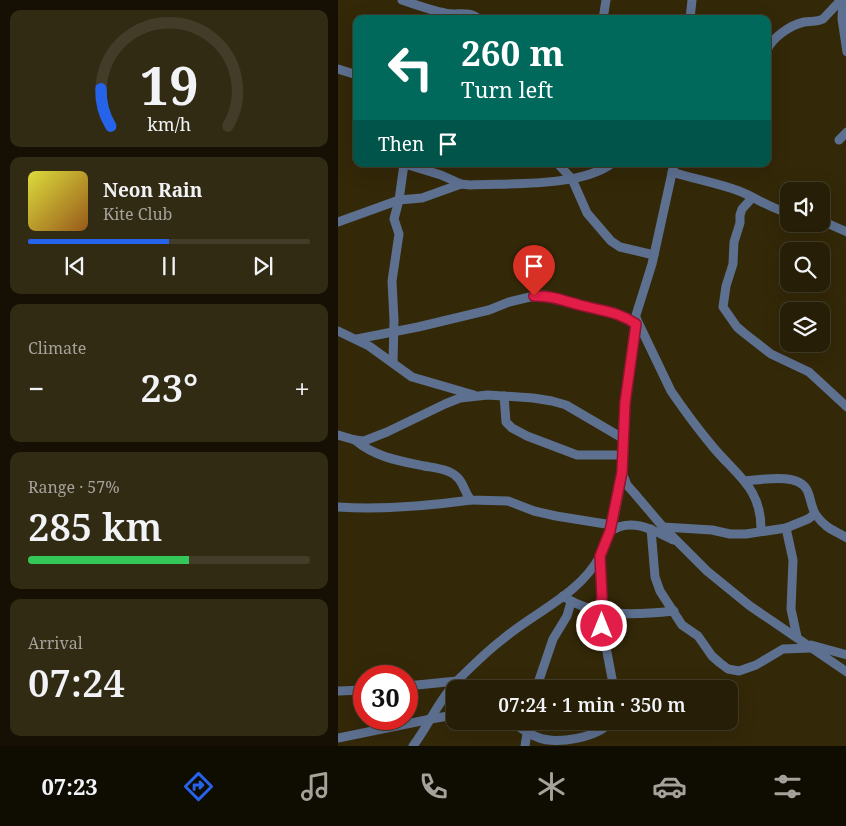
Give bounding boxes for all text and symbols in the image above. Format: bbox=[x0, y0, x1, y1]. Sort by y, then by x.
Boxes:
text: 260 m bbox=[461, 29, 564, 76]
icon: left bbox=[378, 35, 443, 100]
text: 19 bbox=[140, 49, 198, 120]
text: Turn left bbox=[461, 74, 553, 104]
text: km/h bbox=[147, 112, 191, 136]
icon: arrive bbox=[434, 130, 462, 158]
text: Then bbox=[378, 131, 424, 157]
text: Neon Rain bbox=[103, 177, 202, 203]
map controls bbox=[780, 182, 830, 352]
button: sound bbox=[780, 182, 830, 232]
text: Kite Club bbox=[103, 203, 172, 225]
button: search bbox=[780, 242, 830, 292]
pin bbox=[513, 245, 555, 296]
icon: previous bbox=[61, 252, 89, 280]
icon: pause bbox=[155, 252, 183, 280]
icon: next bbox=[249, 252, 277, 280]
icon: arrive bbox=[520, 252, 548, 280]
button: layers bbox=[780, 302, 830, 352]
text: Climate bbox=[28, 337, 86, 359]
text: 23° bbox=[140, 361, 198, 413]
text: − bbox=[28, 369, 44, 407]
text: + bbox=[294, 369, 310, 407]
text: Range · 57% bbox=[28, 476, 120, 498]
text: 285 km bbox=[28, 500, 162, 552]
position arrow bbox=[575, 599, 627, 651]
text: Arrival bbox=[28, 632, 83, 654]
text: 07:24 bbox=[28, 656, 125, 708]
speed limit sign: 30 bbox=[353, 665, 418, 730]
text: 07:24 · 1 min · 350 m bbox=[498, 692, 686, 718]
icon: directions bbox=[181, 769, 216, 804]
icon: music bbox=[298, 769, 333, 804]
icon: phone bbox=[416, 769, 451, 804]
icon: climate bbox=[534, 769, 569, 804]
icon: car bbox=[652, 769, 687, 804]
icon: filters bbox=[770, 769, 805, 804]
text: 07:23 bbox=[41, 771, 98, 801]

